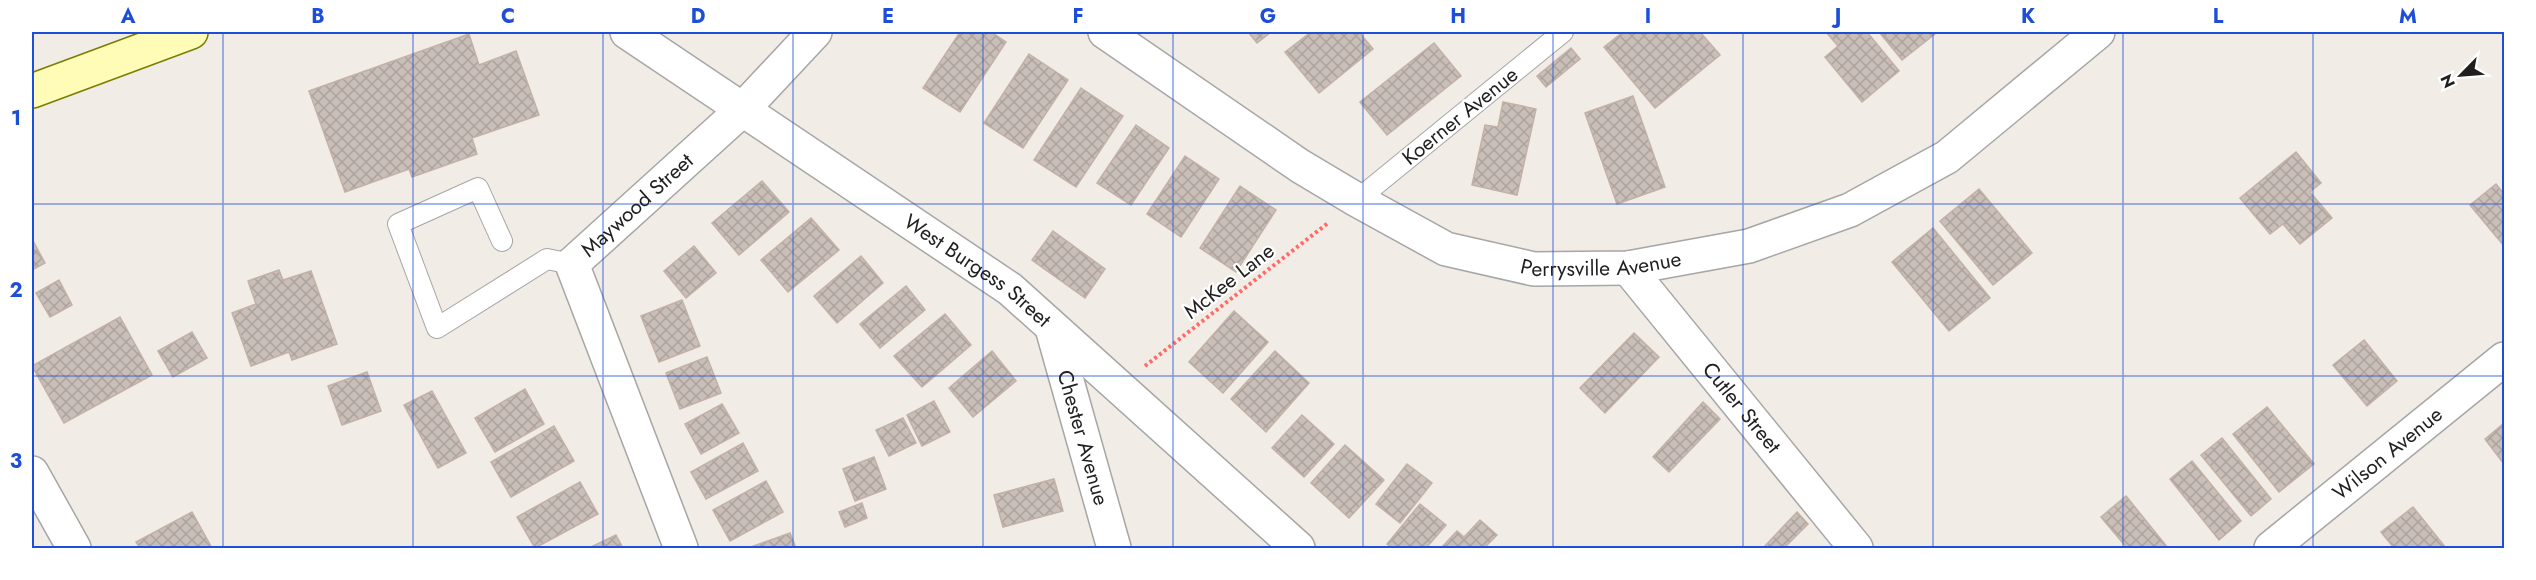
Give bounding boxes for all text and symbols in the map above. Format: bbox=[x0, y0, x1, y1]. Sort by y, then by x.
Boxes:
text: A bbox=[120, 2, 136, 31]
text: B bbox=[311, 2, 325, 31]
text: C bbox=[501, 2, 515, 31]
text: D bbox=[691, 2, 705, 31]
text: E bbox=[882, 2, 894, 31]
text: F bbox=[1072, 2, 1084, 31]
text: G bbox=[1260, 2, 1276, 31]
text: H bbox=[1450, 2, 1466, 31]
text: I bbox=[1645, 2, 1651, 31]
text: J bbox=[1831, 2, 1841, 31]
text: K bbox=[2021, 2, 2035, 31]
text: L bbox=[2213, 2, 2224, 31]
text: M bbox=[2399, 2, 2417, 31]
north arrow bbox=[2431, 45, 2491, 105]
street label: Koerner Avenue bbox=[1396, 60, 1525, 172]
text: N bbox=[2435, 71, 2461, 92]
text: 1 bbox=[11, 104, 21, 133]
street label: Maywood Street bbox=[574, 146, 700, 264]
street label: West Burgess Street bbox=[898, 207, 1058, 334]
street label: McKee Lane bbox=[1177, 236, 1281, 326]
street label: Perrysville Avenue bbox=[1518, 244, 1684, 284]
text: 2 bbox=[9, 276, 23, 305]
street label: Cutler Street bbox=[1695, 356, 1788, 460]
street label: Chester Avenue bbox=[1050, 366, 1116, 509]
street label: Wilson Avenue bbox=[2326, 400, 2449, 507]
text: 3 bbox=[10, 447, 22, 476]

